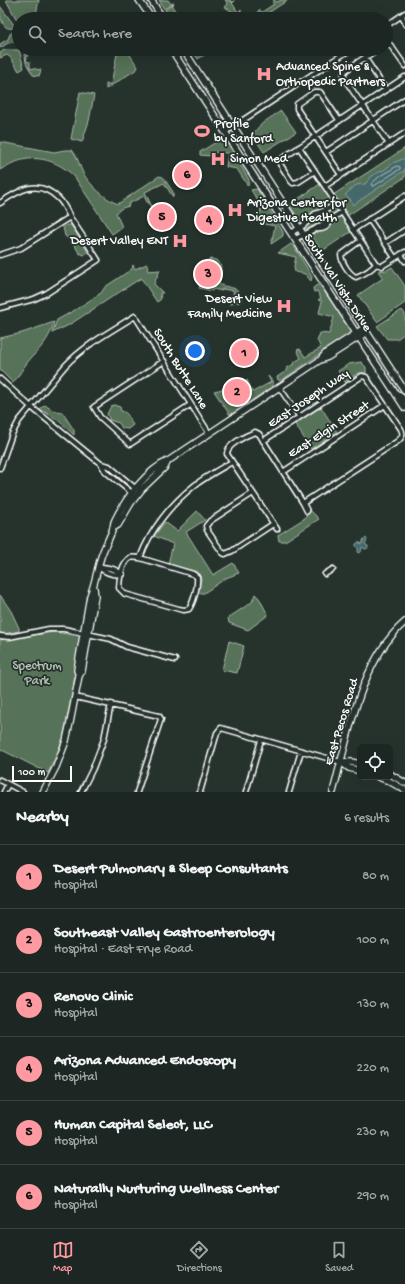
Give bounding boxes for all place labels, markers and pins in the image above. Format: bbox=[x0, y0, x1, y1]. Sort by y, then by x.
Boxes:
place label: Advanced Spine & Orthopedic Partners bbox=[276, 60, 386, 90]
hospital icon: Advanced Spine & Orthopedic Partners bbox=[255, 65, 273, 83]
place label: Profile by Sanford bbox=[213, 117, 274, 147]
sports icon: Profile by Sanford bbox=[193, 122, 211, 140]
hospital icon: Simon Med bbox=[209, 150, 227, 168]
place label: Simon Med bbox=[230, 152, 289, 167]
pin: 6 bbox=[174, 160, 200, 190]
place label: Arizona Center for Digestive Health bbox=[246, 196, 347, 226]
hospital icon: Arizona Center for Digestive Health bbox=[226, 201, 244, 219]
pin: 5 bbox=[149, 202, 175, 232]
pin: 4 bbox=[196, 205, 222, 235]
hospital icon: Desert Valley ENT bbox=[171, 232, 189, 250]
place label: Desert Valley ENT bbox=[69, 234, 169, 249]
pin: 3 bbox=[195, 259, 221, 289]
place label: Desert View Family Medicine bbox=[186, 292, 272, 322]
hospital icon: Desert View Family Medicine bbox=[275, 297, 293, 315]
pin: 1 bbox=[231, 338, 257, 368]
pin: 2 bbox=[224, 377, 250, 407]

